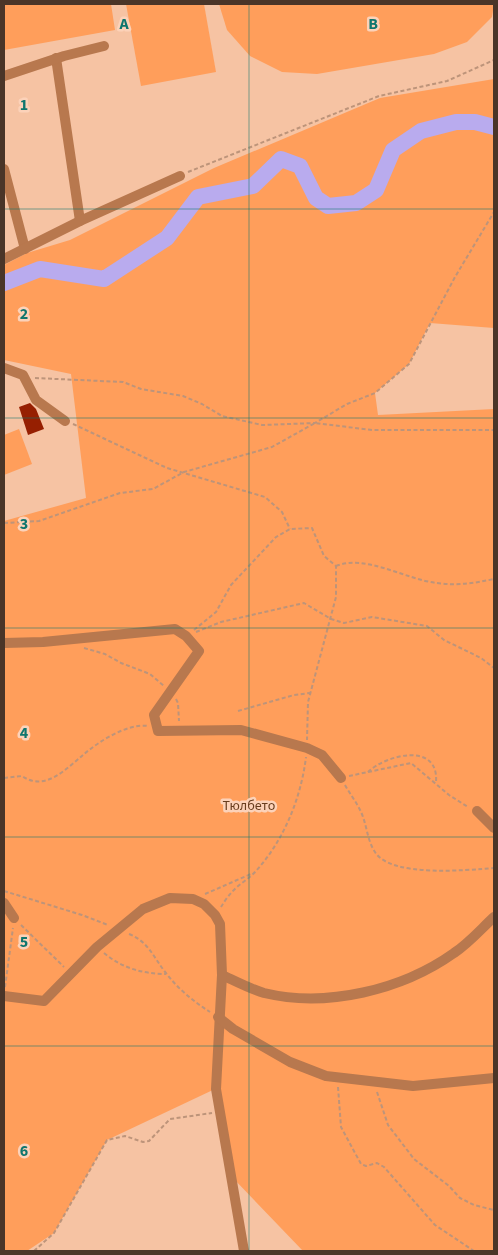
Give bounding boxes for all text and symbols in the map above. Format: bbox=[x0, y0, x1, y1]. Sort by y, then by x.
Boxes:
text: A bbox=[118, 13, 129, 35]
text: B bbox=[368, 13, 378, 35]
text: 1 bbox=[20, 94, 28, 116]
text: 2 bbox=[20, 303, 28, 325]
text: 3 bbox=[20, 513, 28, 535]
text: 4 bbox=[20, 722, 29, 744]
park label: Тюлбето bbox=[223, 796, 275, 816]
text: 5 bbox=[20, 931, 28, 953]
text: 6 bbox=[20, 1140, 28, 1162]

